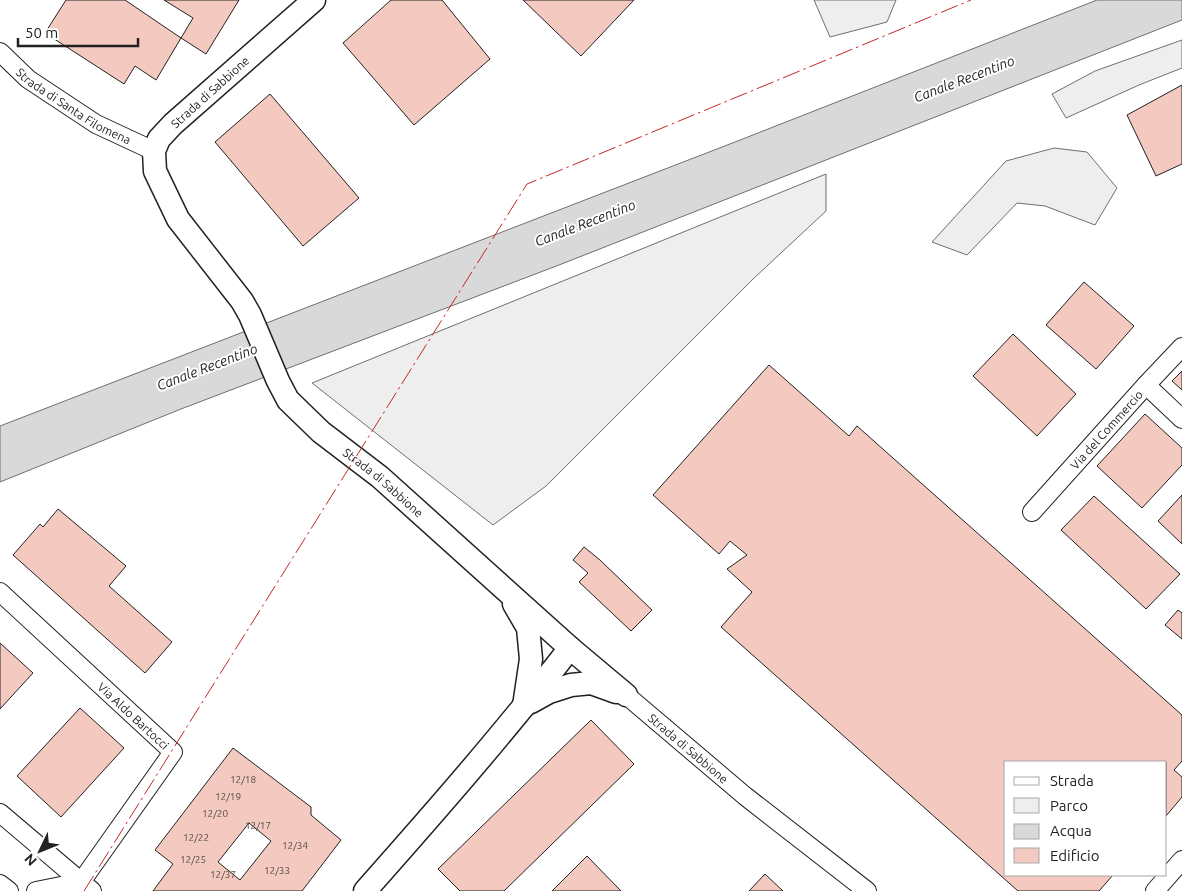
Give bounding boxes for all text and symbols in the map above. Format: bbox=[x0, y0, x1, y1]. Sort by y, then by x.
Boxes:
scale bar bbox=[18, 15, 138, 47]
text: 50 m bbox=[25, 24, 58, 41]
water label: Canale Recentino bbox=[911, 52, 1017, 106]
street label: Strada di Sabbione bbox=[168, 54, 252, 130]
street label: Strada di Santa Filomena bbox=[14, 65, 133, 146]
water label: Canale Recentino bbox=[532, 196, 638, 250]
water label: Canale Recentino bbox=[154, 340, 260, 394]
street label: Via del Commercio bbox=[1067, 387, 1145, 471]
street label: Strada di Sabbione bbox=[341, 445, 426, 519]
street label: Via Aldo Bartocci bbox=[96, 680, 172, 752]
street label: Strada di Sabbione bbox=[646, 711, 731, 785]
legend bbox=[1004, 761, 1167, 876]
text: Strada bbox=[1050, 772, 1094, 789]
house number: 12/18 bbox=[230, 774, 256, 785]
house number: 12/19 bbox=[215, 791, 241, 802]
text: Parco bbox=[1050, 797, 1088, 814]
house number: 12/20 bbox=[202, 808, 228, 819]
house number: 12/17 bbox=[245, 820, 271, 831]
text: Acqua bbox=[1050, 822, 1092, 839]
north arrow bbox=[15, 826, 65, 876]
house number: 12/22 bbox=[183, 832, 209, 843]
house number: 12/34 bbox=[282, 840, 308, 851]
text: Edificio bbox=[1050, 847, 1099, 864]
text: N bbox=[21, 851, 40, 869]
house number: 12/25 bbox=[180, 854, 206, 865]
house number: 12/33 bbox=[264, 865, 290, 876]
house number: 12/37 bbox=[210, 869, 236, 880]

